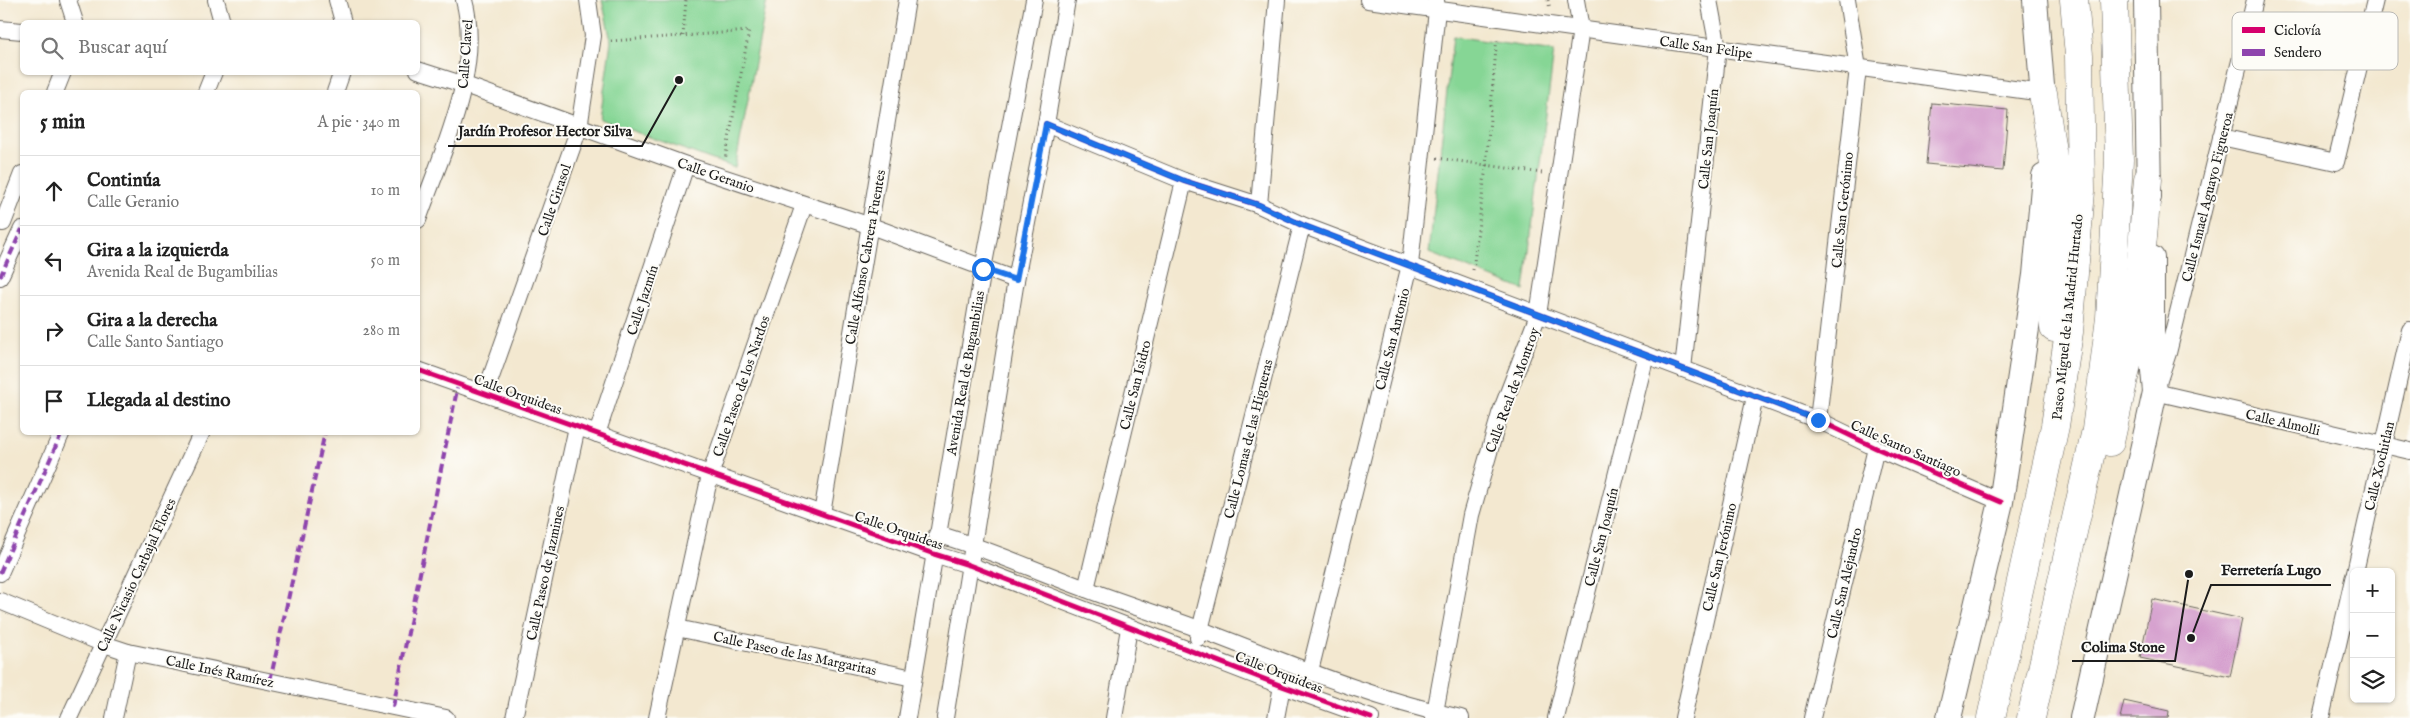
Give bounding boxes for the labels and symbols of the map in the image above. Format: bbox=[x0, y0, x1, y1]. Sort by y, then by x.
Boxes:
legend bbox=[2232, 12, 2398, 70]
street label: Calle Clavel bbox=[455, 19, 477, 89]
text: Ciclovía bbox=[2274, 22, 2322, 40]
street label: Calle San Felipe bbox=[1658, 33, 1754, 63]
text: Sendero bbox=[2274, 44, 2322, 62]
street label: Calle San Joaquín bbox=[1695, 87, 1723, 190]
street label: Calle Ismael Aguayo Figueroa bbox=[2178, 110, 2238, 284]
callout: Jardín Profesor Hector Silva bbox=[448, 116, 642, 146]
text: Jardín Profesor Hector Silva bbox=[456, 122, 633, 141]
street label: Calle San Gerónimo bbox=[1828, 151, 1858, 269]
street label: Calle Geranio bbox=[675, 154, 757, 198]
street label: Calle Girasol bbox=[534, 162, 576, 239]
street label: Calle Alfonso Cabrera Fuentes bbox=[842, 168, 890, 346]
street label: Paseo Miguel de la Madrid Hurtado bbox=[2048, 213, 2088, 421]
route start bbox=[972, 258, 995, 281]
street label: Calle Jazmín bbox=[623, 262, 663, 338]
street label: Calle San Antonio bbox=[1372, 286, 1414, 392]
street label: Avenida Real de Bugambilias bbox=[942, 289, 989, 458]
street label: Calle Paseo de los Nardos bbox=[709, 313, 775, 459]
street label: Calle Real de Montroy bbox=[1482, 325, 1544, 456]
street label: Calle San Isidro bbox=[1116, 338, 1156, 432]
street label: Calle Lomas de las Higueras bbox=[1220, 358, 1278, 521]
street label: Calle Orquideas bbox=[471, 371, 564, 419]
street label: Calle Almolli bbox=[2244, 406, 2322, 440]
route end bbox=[1807, 409, 1830, 432]
street label: Calle Santo Santiago bbox=[1847, 416, 1964, 482]
street label: Calle Xochitlan bbox=[2361, 419, 2399, 513]
street label: Calle San Joaquín bbox=[1581, 485, 1623, 589]
street label: Calle Nicasio Carbajal Flores bbox=[93, 496, 181, 655]
street label: Calle San Jerónimo bbox=[1699, 501, 1741, 613]
street label: Calle Paseo de Jazmines bbox=[523, 504, 569, 642]
street label: Calle Orquideas bbox=[852, 507, 945, 555]
street label: Calle San Alejandro bbox=[1823, 525, 1867, 641]
callout: Ferretería Lugo bbox=[2211, 555, 2331, 585]
text: Ferretería Lugo bbox=[2221, 561, 2321, 580]
street label: Calle Paseo de las Margaritas bbox=[711, 628, 878, 680]
callout: Colima Stone bbox=[2072, 631, 2175, 661]
text: Colima Stone bbox=[2081, 638, 2165, 657]
street label: Calle Orquideas bbox=[1232, 648, 1325, 698]
street label: Calle Inés Ramírez bbox=[164, 652, 276, 692]

